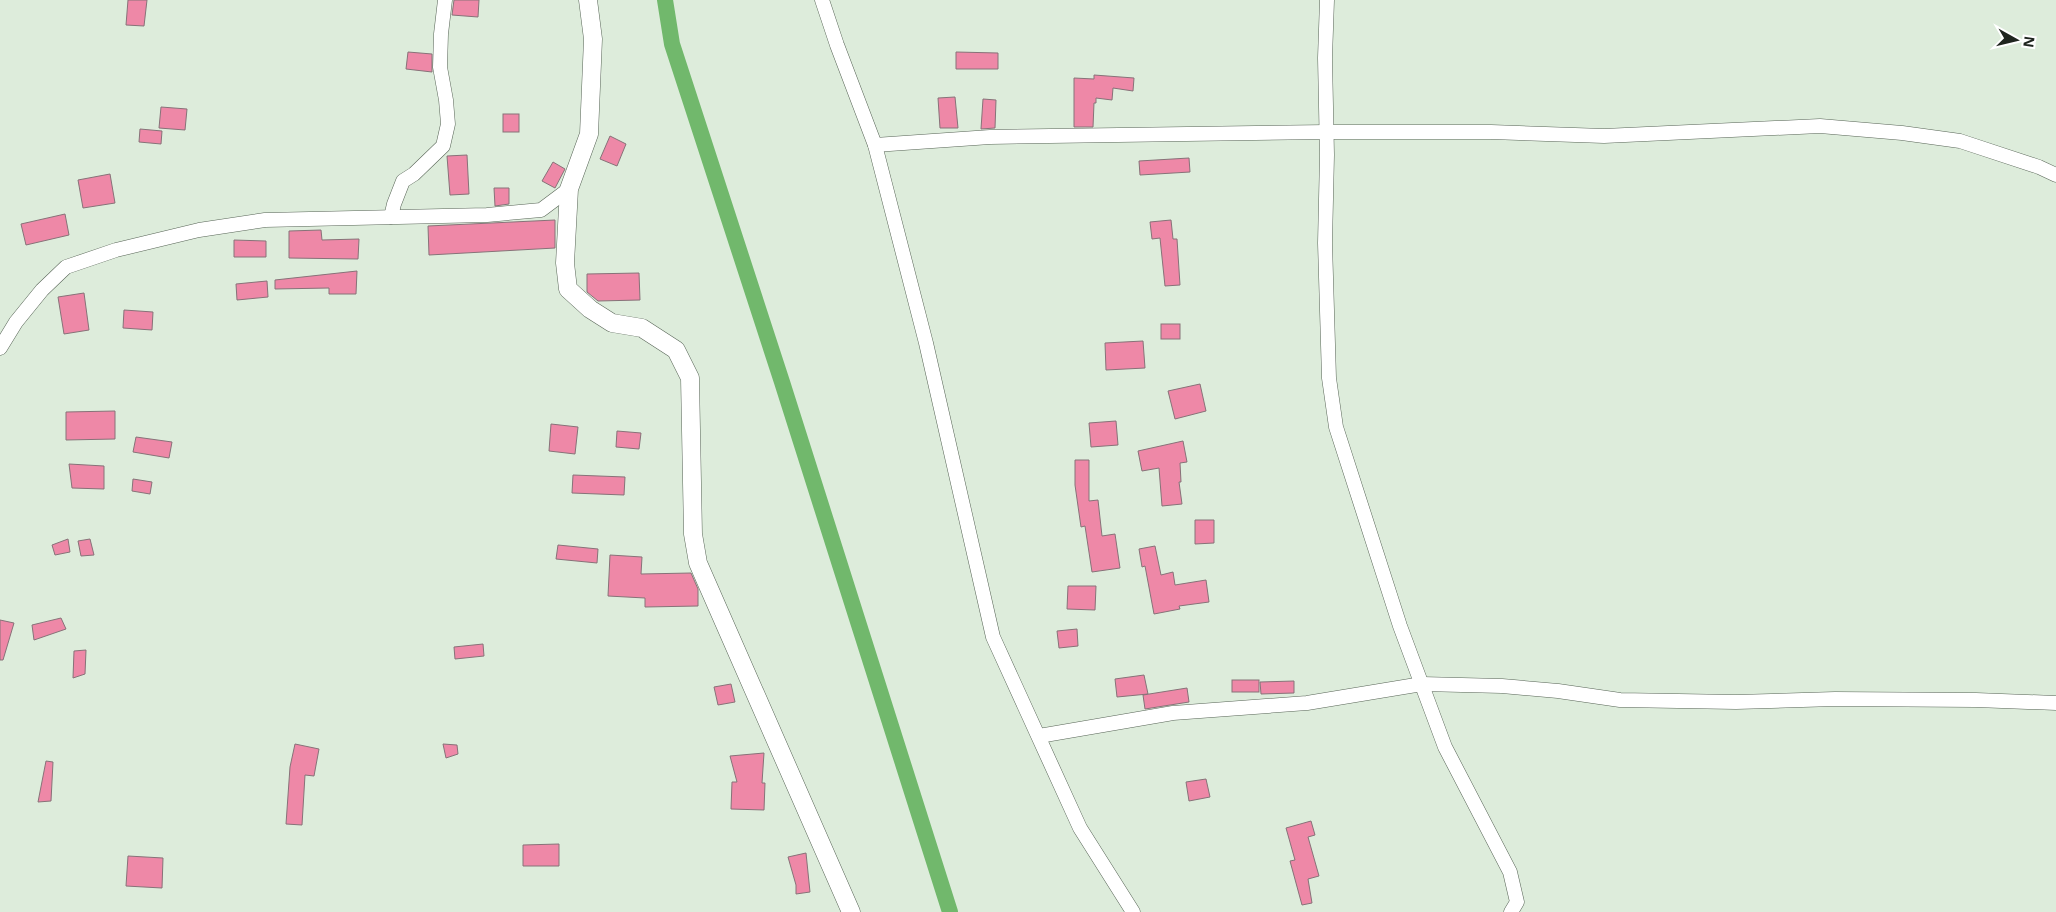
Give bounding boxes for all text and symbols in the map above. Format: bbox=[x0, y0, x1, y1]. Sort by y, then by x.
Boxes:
north arrow bbox=[1991, 15, 2041, 65]
text: N bbox=[2019, 35, 2040, 49]

